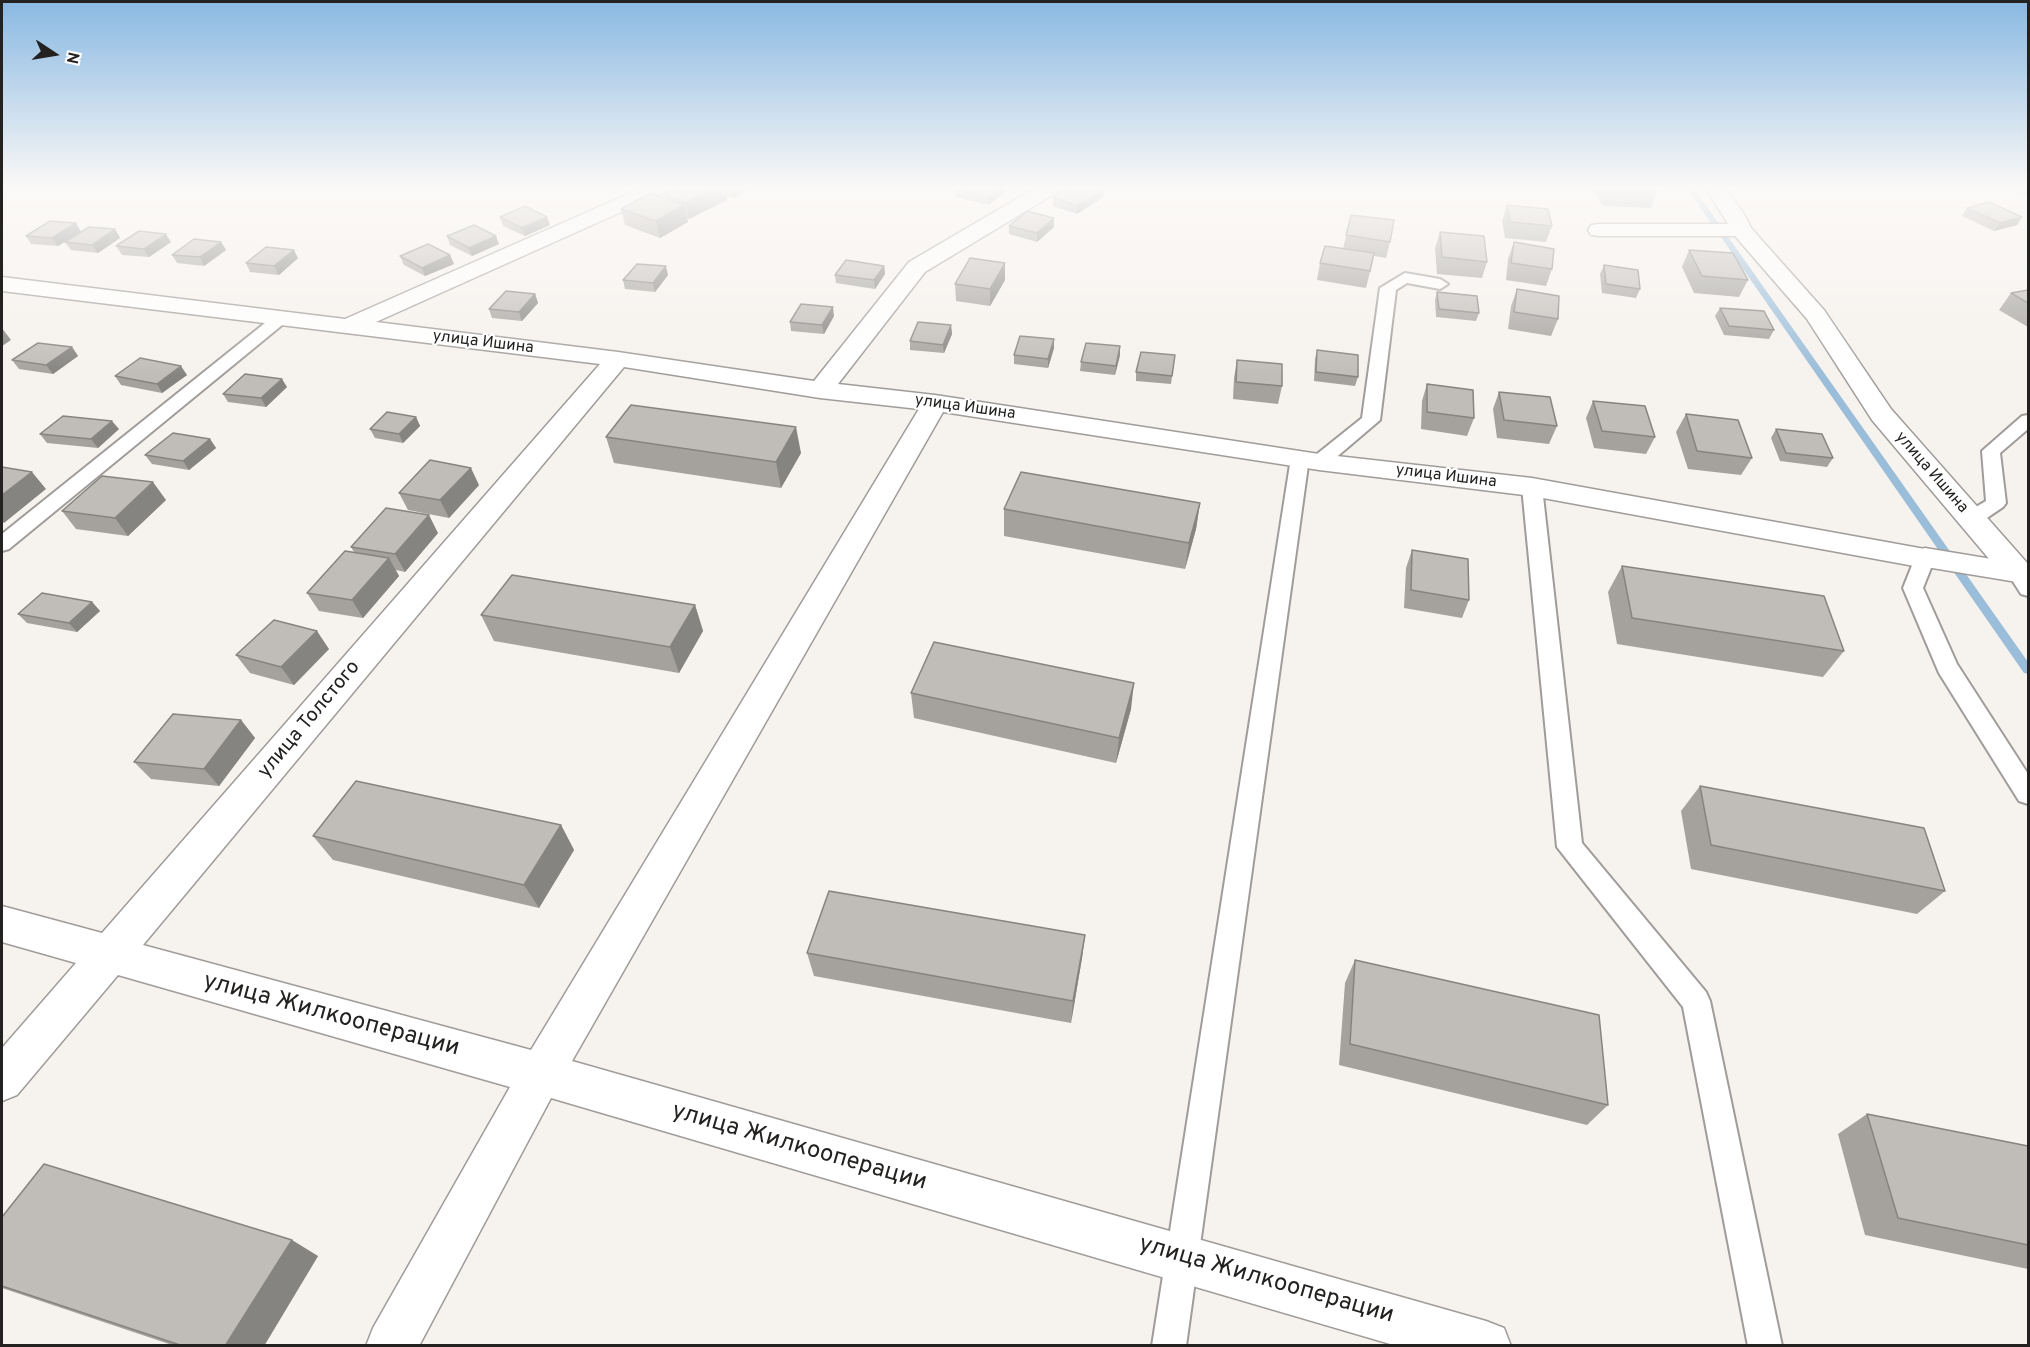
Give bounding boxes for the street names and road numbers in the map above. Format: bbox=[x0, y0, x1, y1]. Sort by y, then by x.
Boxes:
street label: улица Ишина bbox=[431, 327, 535, 359]
street label: улица Ишина bbox=[913, 391, 1017, 425]
street label: улица Ишина bbox=[1890, 428, 1972, 518]
street label: улица Ишина bbox=[1394, 461, 1498, 493]
street label: улица Толстого bbox=[254, 656, 366, 784]
street label: улица Жилкооперации bbox=[200, 968, 462, 1064]
street label: улица Жилкооперации bbox=[668, 1098, 930, 1198]
street label: улица Жилкооперации bbox=[1135, 1231, 1397, 1331]

